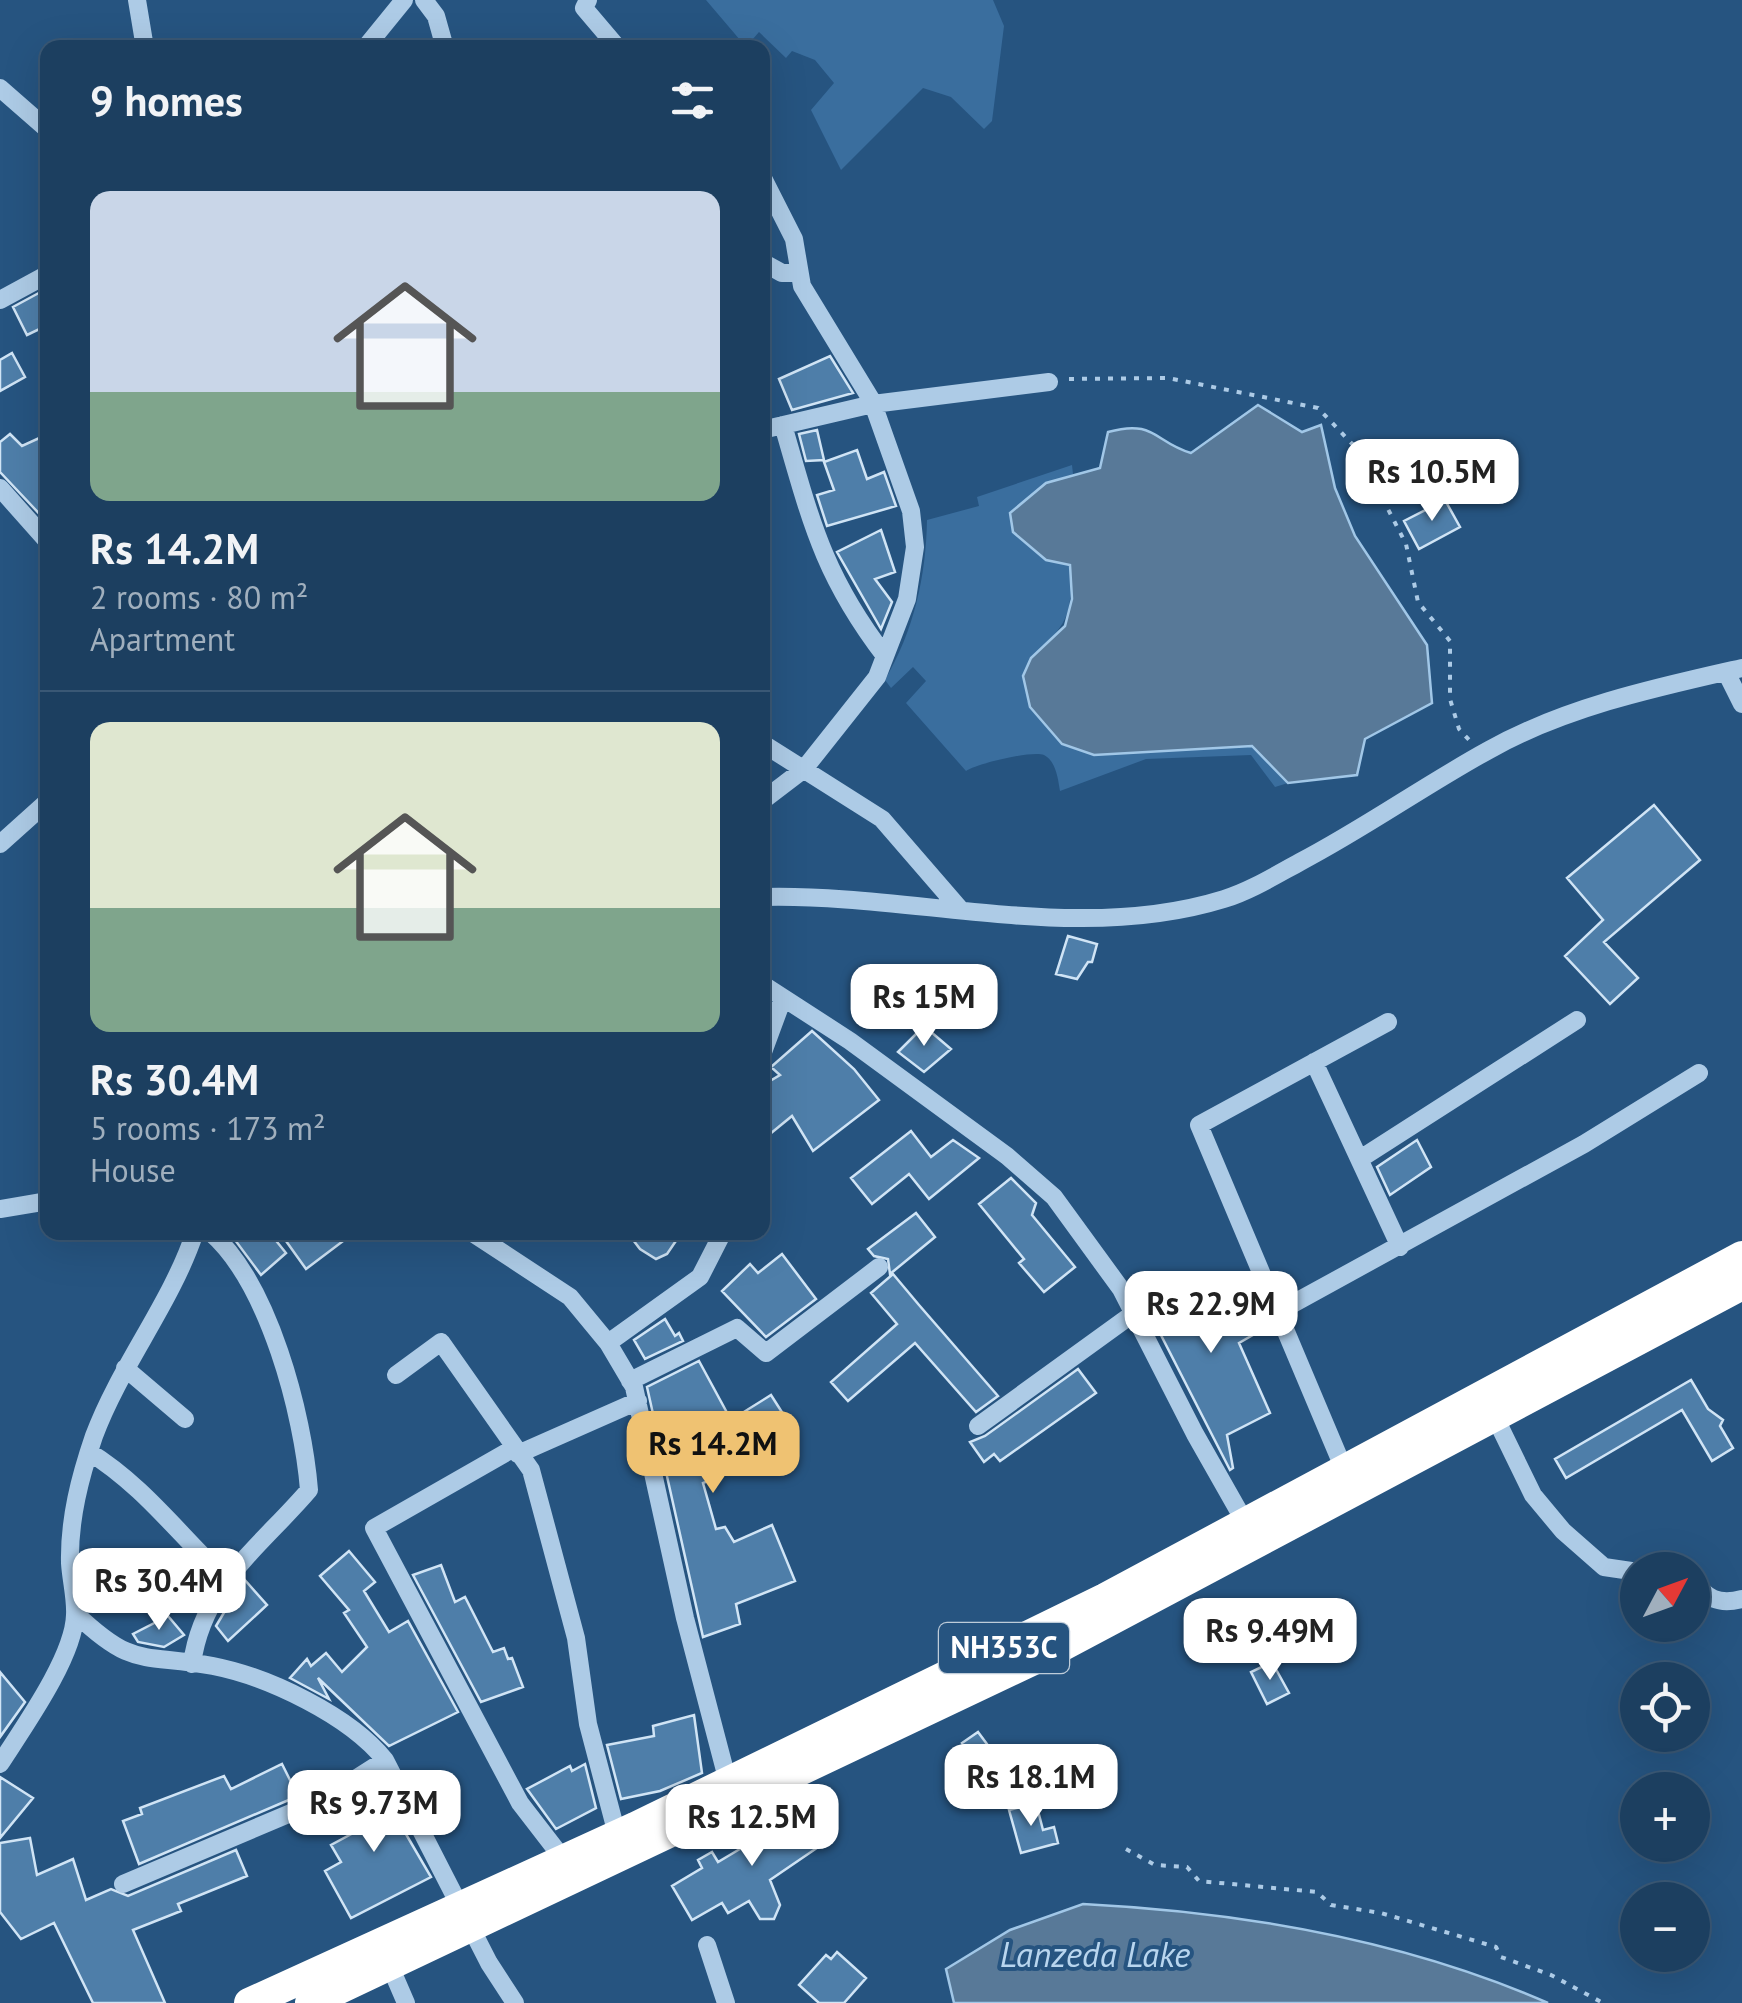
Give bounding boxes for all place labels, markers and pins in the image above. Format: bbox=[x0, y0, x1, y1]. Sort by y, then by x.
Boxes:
pin: Rs 10.5M bbox=[1329, 439, 1535, 524]
pin: Rs 15M bbox=[843, 964, 1005, 1049]
pin: Rs 22.9M bbox=[1108, 1271, 1314, 1356]
pin: Rs 14.2M bbox=[610, 1411, 816, 1496]
pin: Rs 30.4M bbox=[56, 1548, 262, 1633]
pin: Rs 9.49M bbox=[1167, 1598, 1373, 1683]
pin: Rs 18.1M bbox=[928, 1744, 1134, 1829]
pin: Rs 9.73M bbox=[271, 1770, 477, 1855]
pin: Rs 12.5M bbox=[649, 1784, 855, 1869]

